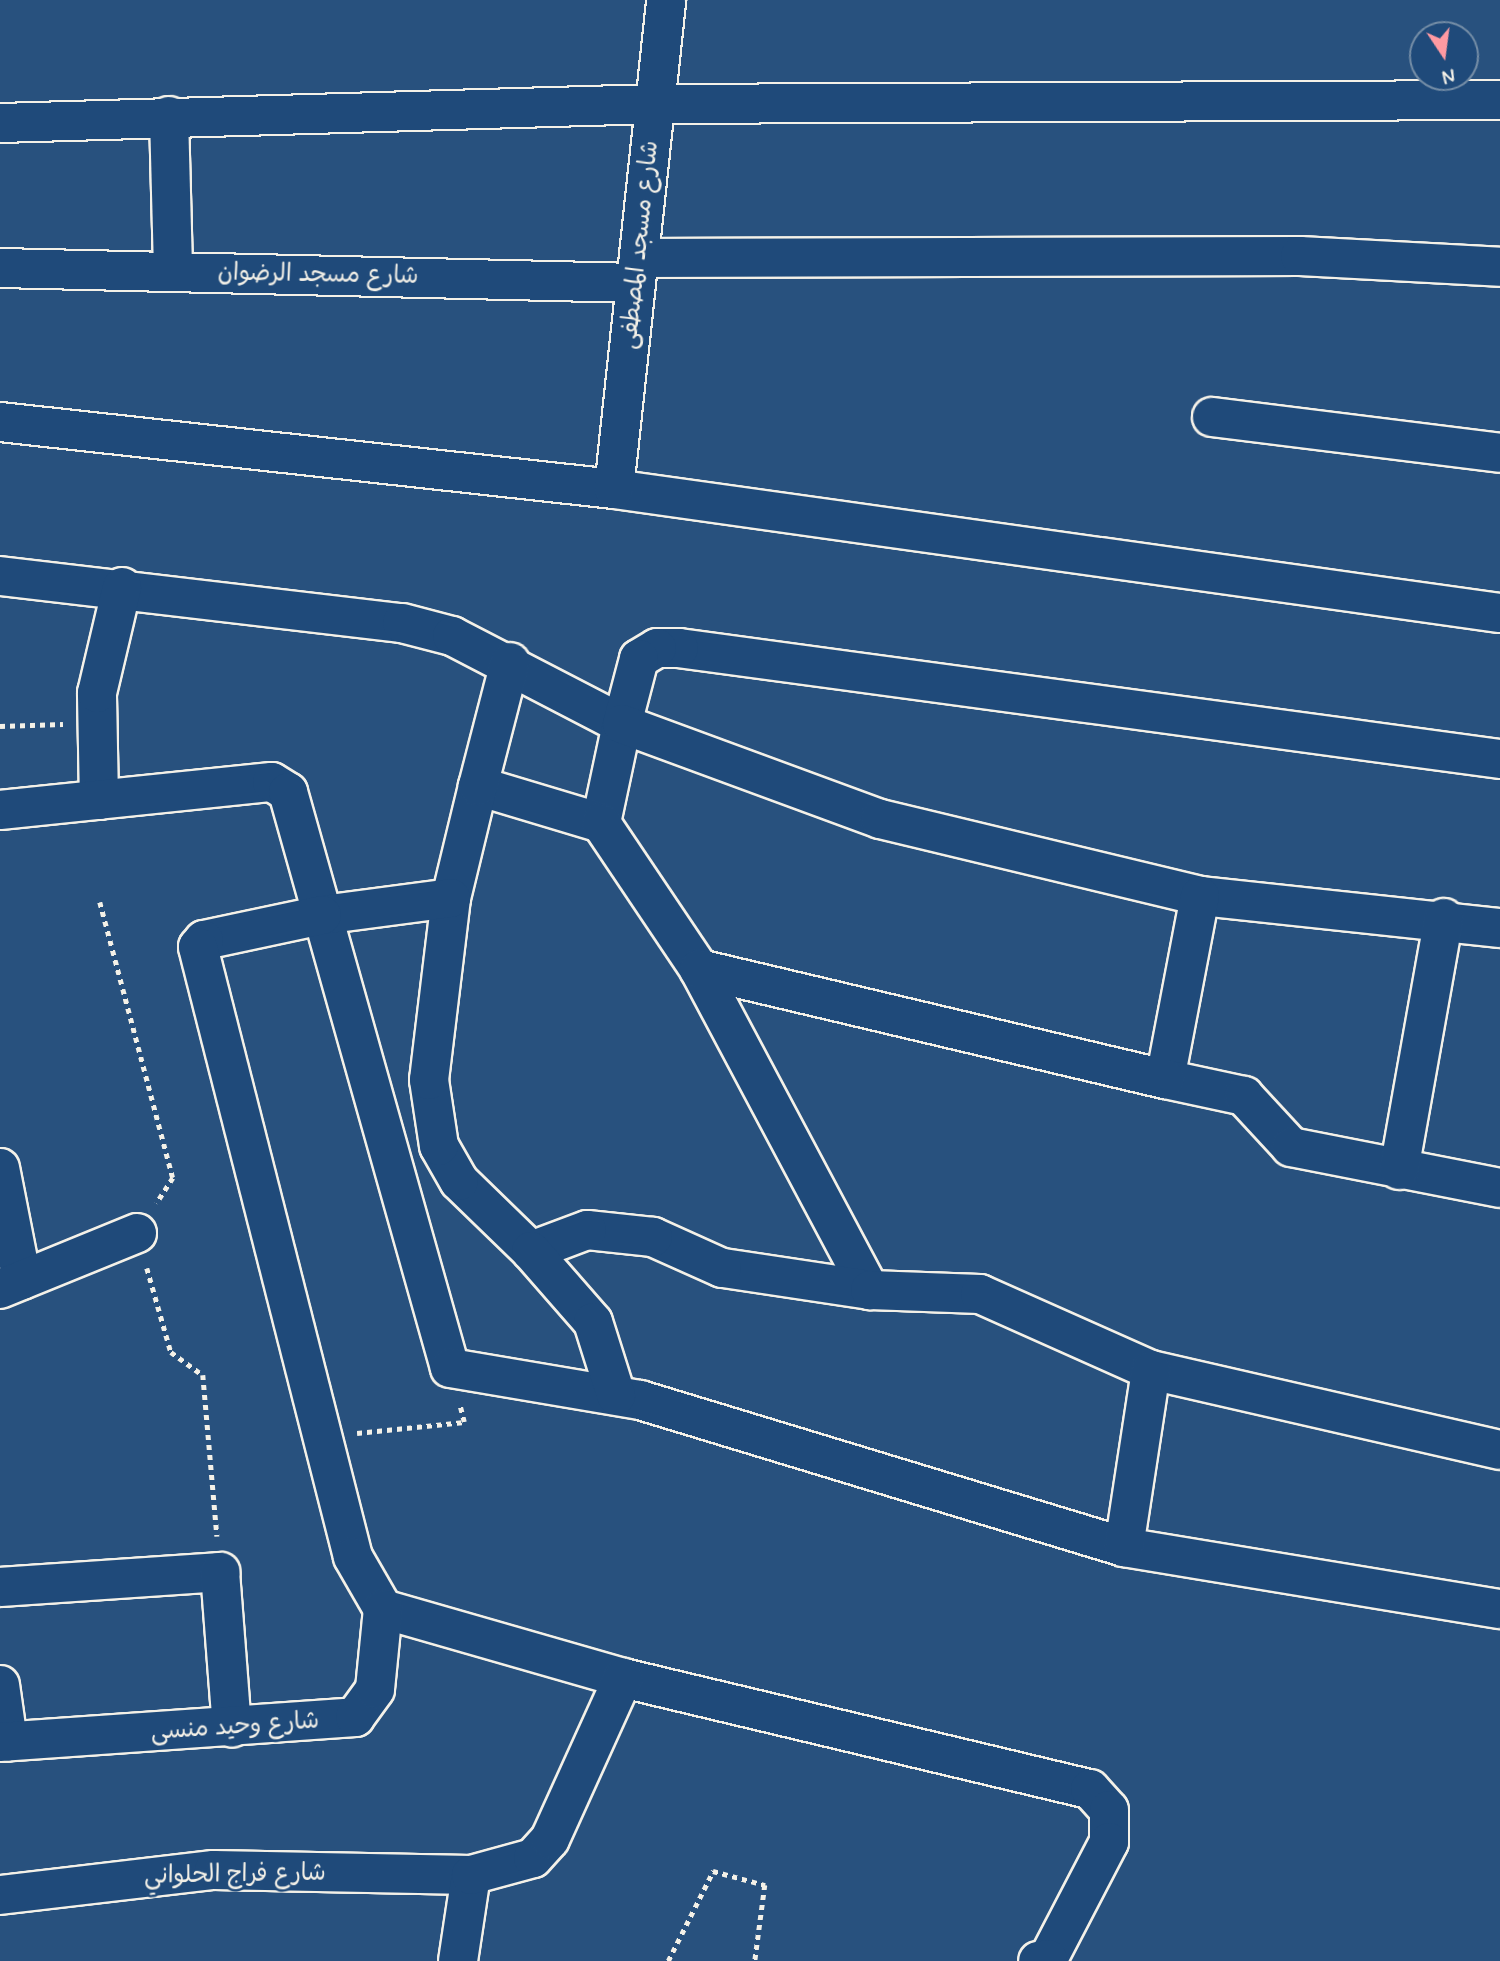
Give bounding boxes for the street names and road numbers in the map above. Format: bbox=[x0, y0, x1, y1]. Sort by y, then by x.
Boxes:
street label: شارع مسجد المصطفى bbox=[615, 139, 665, 351]
street label: شارع مسجد الرضوان bbox=[217, 259, 419, 291]
street label: شارع وحيد منسى bbox=[150, 1707, 320, 1747]
street label: شارع فراج الحلواني bbox=[144, 1859, 326, 1891]

